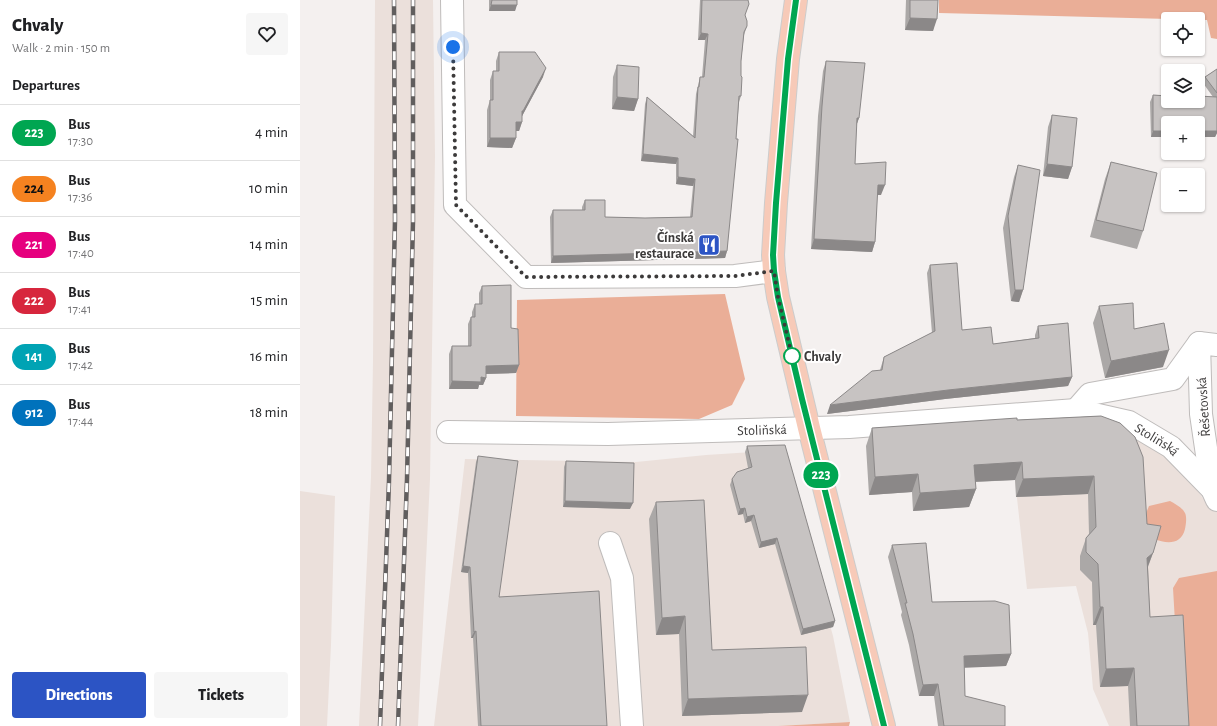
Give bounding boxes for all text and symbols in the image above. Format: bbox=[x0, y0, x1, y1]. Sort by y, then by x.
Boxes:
map controls bbox=[1161, 12, 1205, 212]
button: locate bbox=[1161, 12, 1205, 56]
button: heart bbox=[246, 13, 288, 55]
text: Chvaly bbox=[12, 16, 64, 35]
your location bbox=[443, 37, 463, 57]
text: Walk · 2 min · 150 m bbox=[12, 42, 110, 55]
button: layers bbox=[1161, 64, 1205, 108]
text: Departures bbox=[12, 78, 80, 93]
button: + bbox=[1161, 116, 1205, 160]
text: Bus bbox=[68, 117, 90, 132]
text: 4 min bbox=[255, 125, 288, 140]
text: 223 bbox=[24, 126, 44, 140]
text: 17:30 bbox=[68, 135, 93, 148]
button: − bbox=[1161, 168, 1205, 212]
text: Bus bbox=[68, 173, 90, 188]
text: 10 min bbox=[249, 181, 288, 196]
text: 224 bbox=[24, 182, 44, 196]
text: 17:36 bbox=[68, 191, 92, 204]
text: Bus bbox=[68, 229, 90, 244]
place label: Čínská restaurace bbox=[635, 229, 694, 261]
restaurant icon: Čínská restaurace bbox=[696, 232, 722, 258]
text: 14 min bbox=[250, 237, 288, 252]
text: 221 bbox=[25, 238, 43, 252]
text: 17:40 bbox=[68, 247, 94, 260]
text: Bus bbox=[68, 285, 90, 300]
text: 15 min bbox=[251, 293, 288, 308]
text: 222 bbox=[24, 294, 44, 308]
text: 17:41 bbox=[68, 303, 92, 316]
text: Bus bbox=[68, 341, 90, 356]
marker: Chvaly bbox=[783, 347, 801, 365]
text: 16 min bbox=[250, 349, 288, 364]
text: 141 bbox=[25, 350, 43, 364]
place label: Chvaly bbox=[804, 350, 842, 364]
text: 17:42 bbox=[68, 359, 93, 372]
street label: Řešetovská bbox=[1193, 376, 1213, 437]
text: Bus bbox=[68, 397, 90, 412]
text: 18 min bbox=[250, 405, 288, 420]
text: 912 bbox=[25, 406, 43, 420]
text: 17:44 bbox=[68, 415, 93, 428]
street label: Stoliňská bbox=[1132, 421, 1182, 459]
street label: Stoliňská bbox=[737, 423, 787, 438]
line badge: 223 bbox=[798, 462, 844, 488]
text: 223 bbox=[811, 468, 831, 482]
button: Directions bbox=[12, 672, 146, 718]
button: Tickets bbox=[154, 672, 288, 718]

